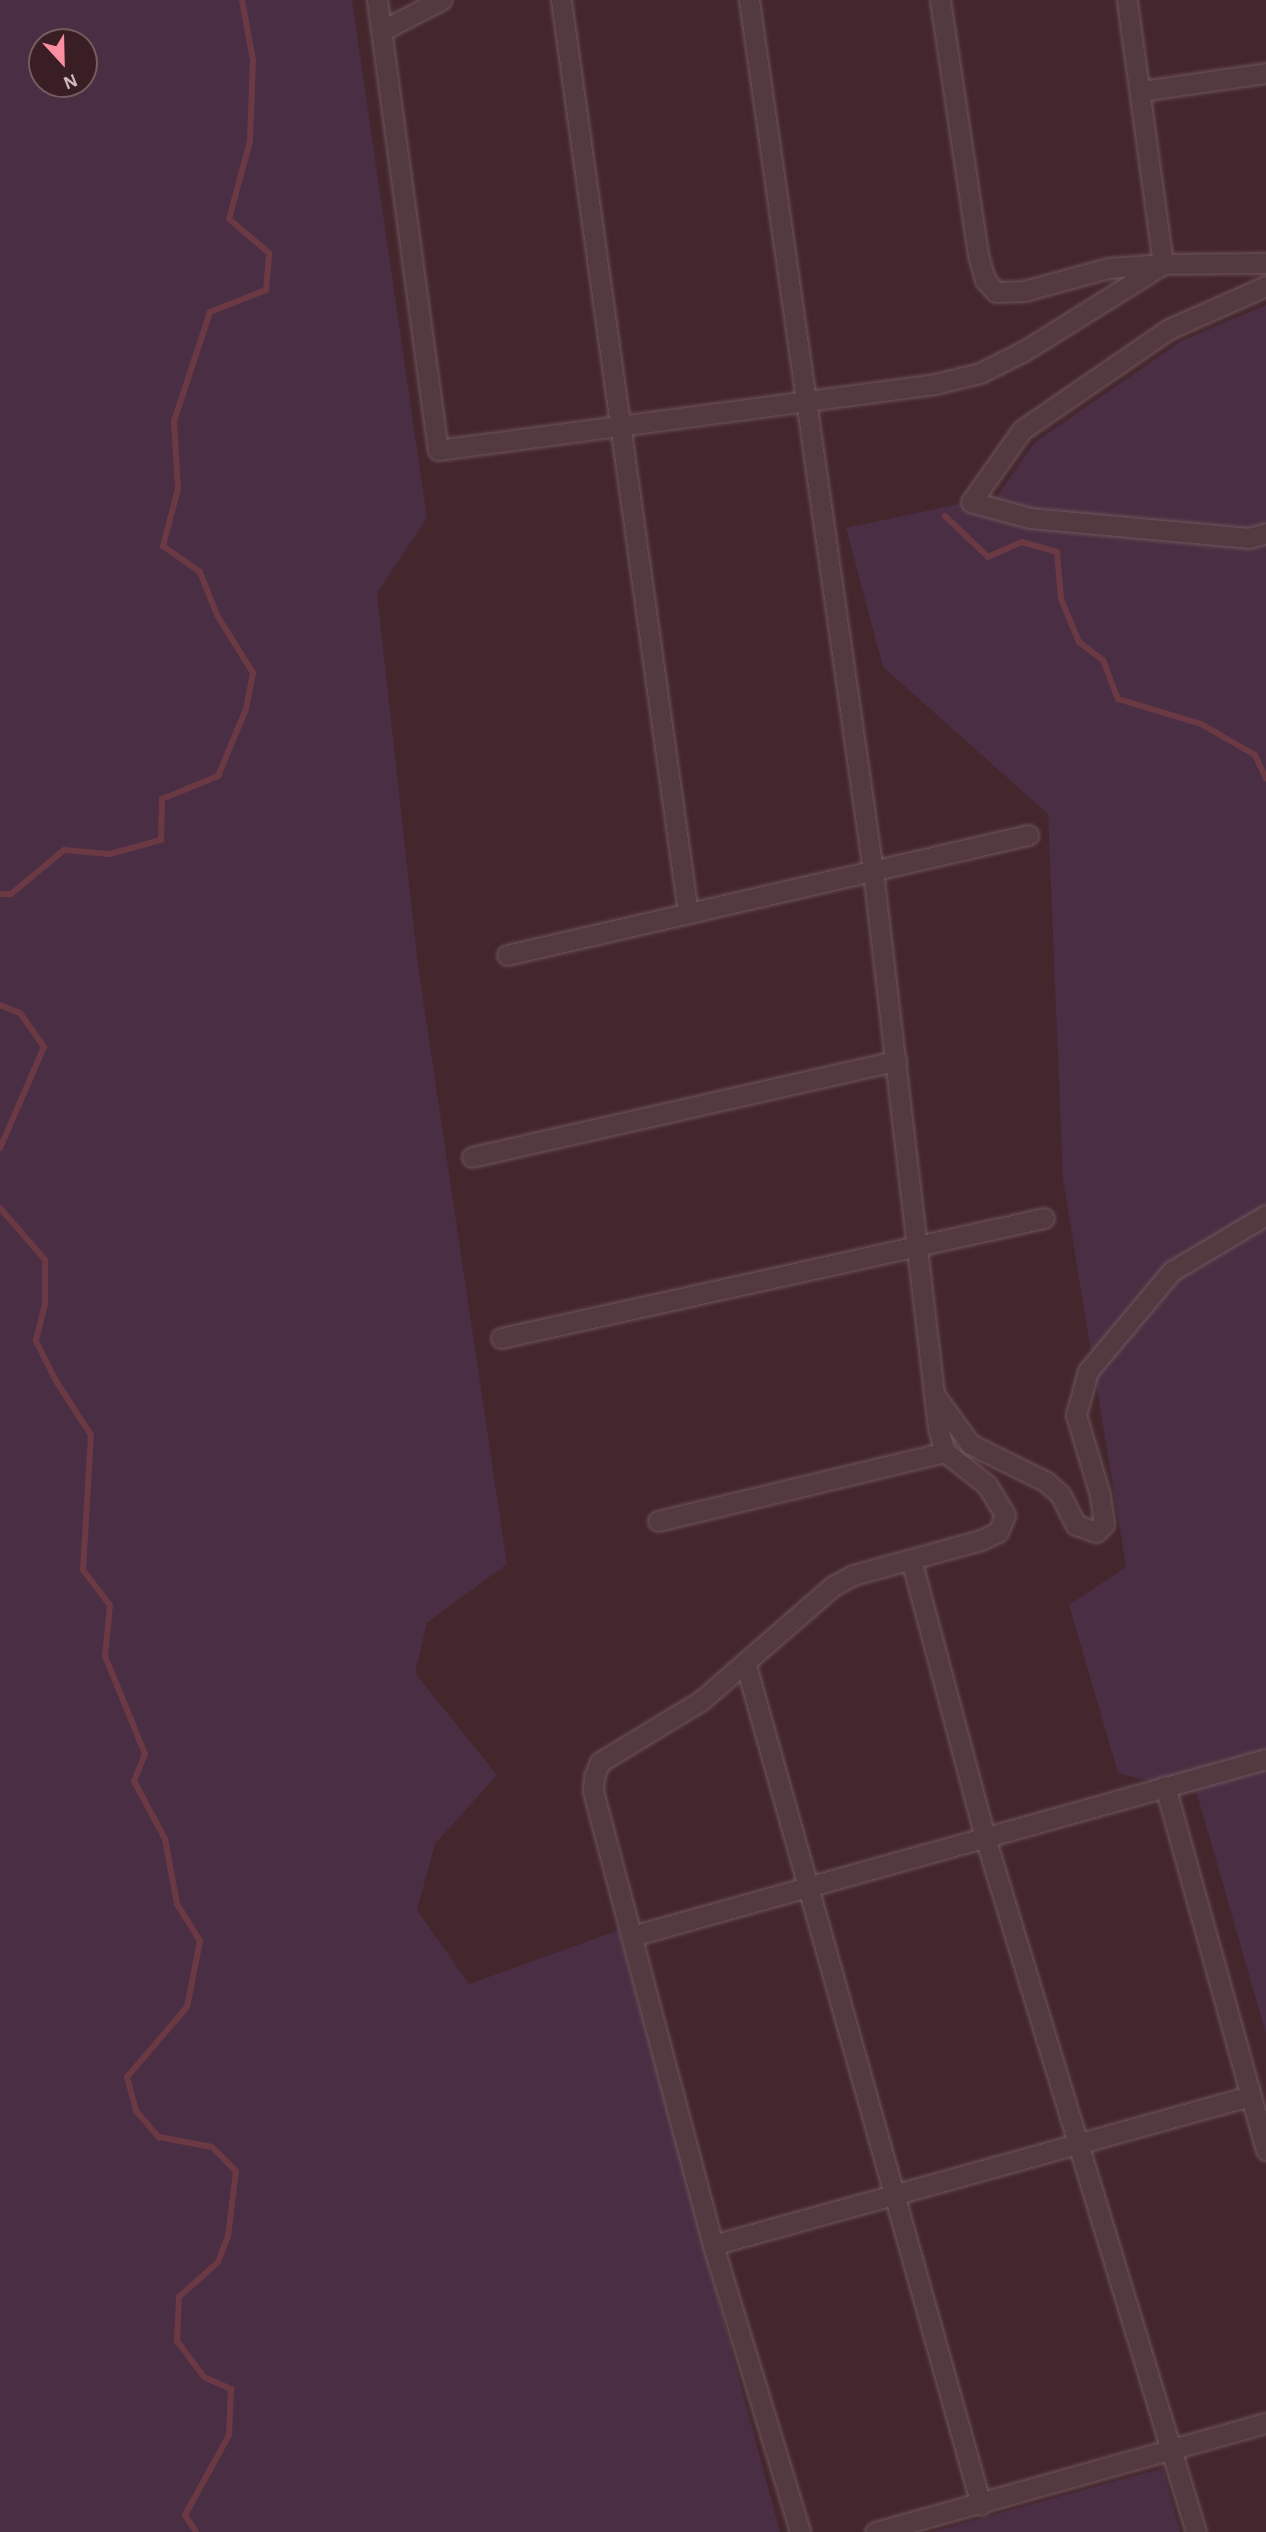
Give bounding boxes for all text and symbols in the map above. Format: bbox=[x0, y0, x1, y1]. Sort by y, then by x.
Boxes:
north arrow bbox=[28, 28, 98, 98]
text: N bbox=[61, 70, 80, 92]

